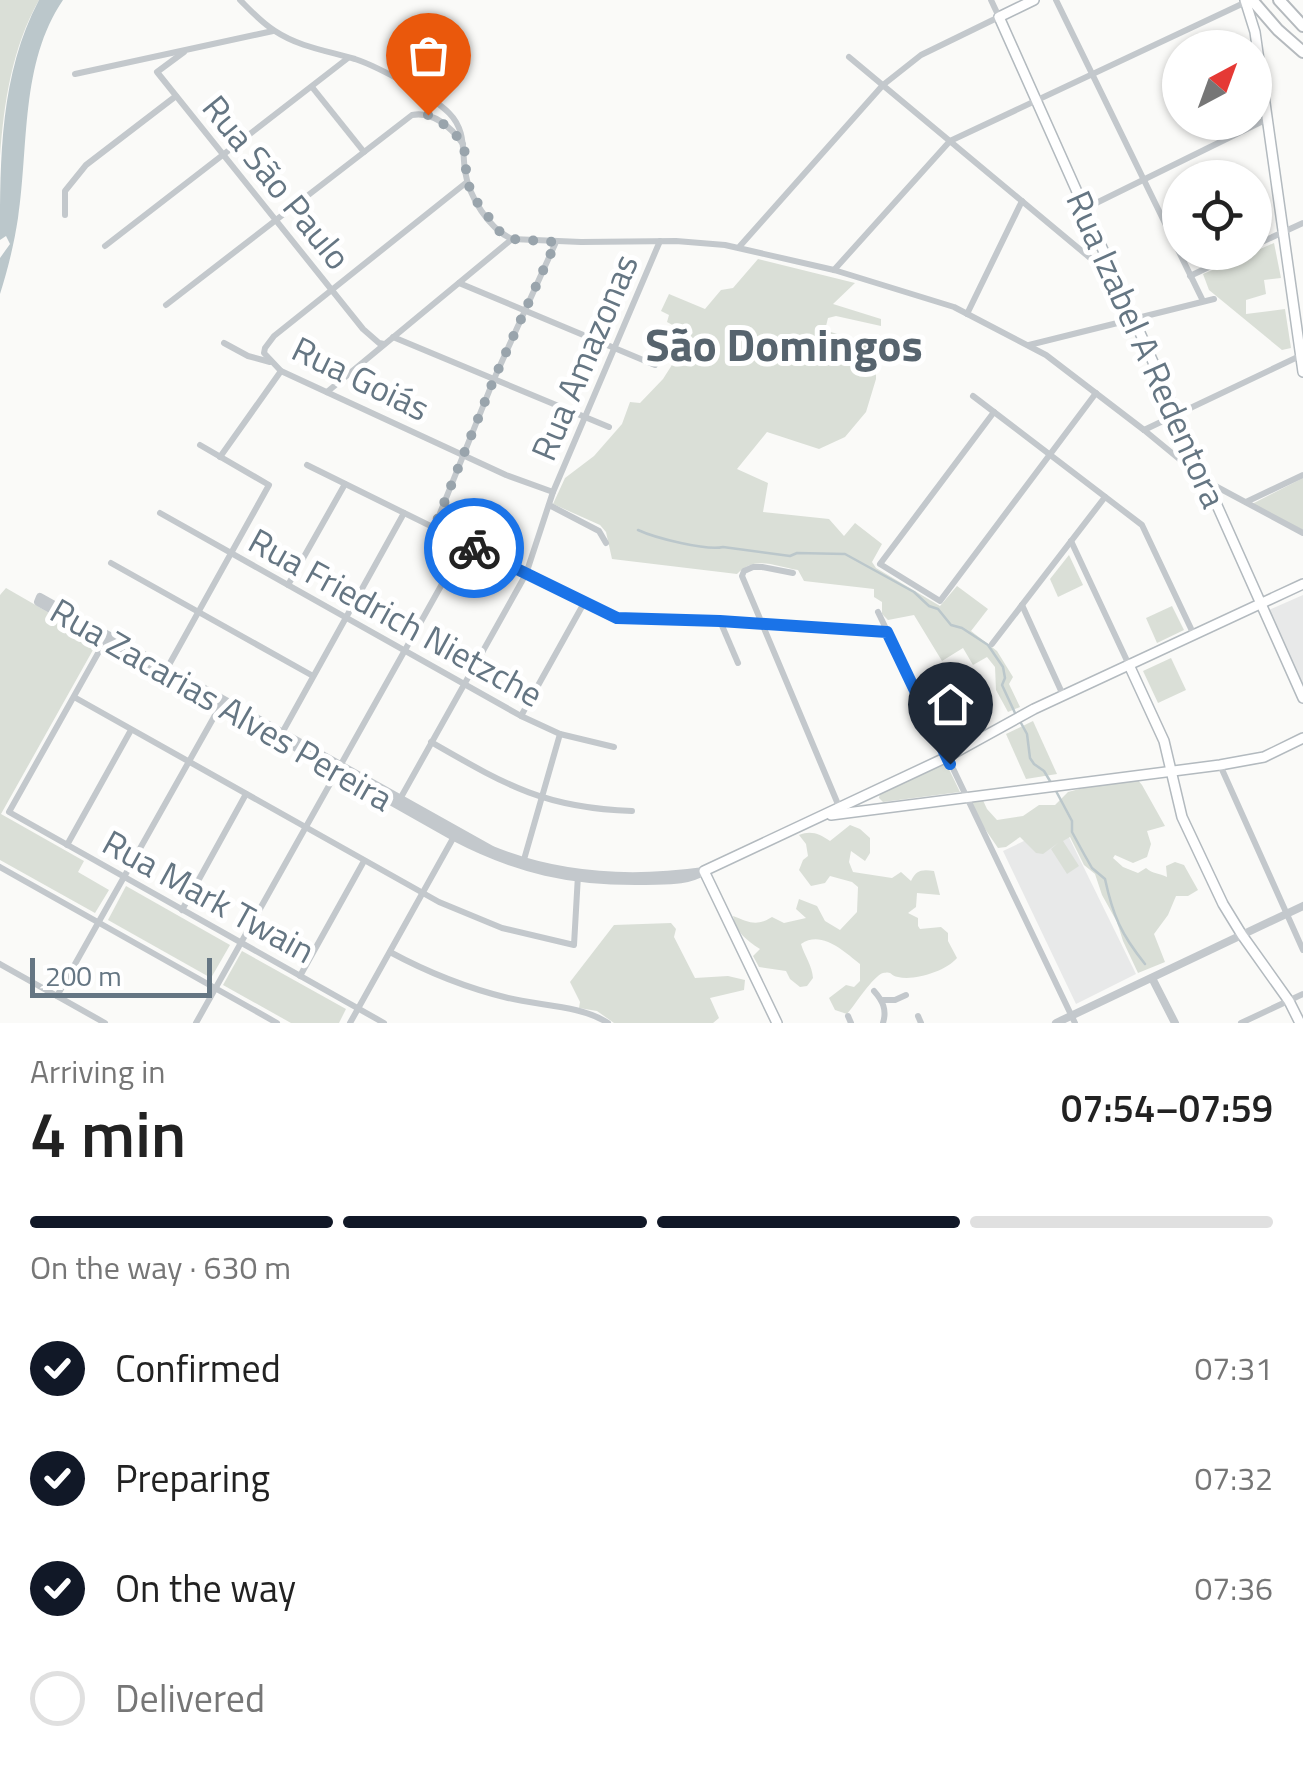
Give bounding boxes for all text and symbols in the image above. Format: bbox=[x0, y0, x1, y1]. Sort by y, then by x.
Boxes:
pin bbox=[386, 13, 471, 116]
icon: bag bbox=[401, 28, 456, 83]
north arrow bbox=[1162, 30, 1272, 140]
map controls bbox=[1162, 30, 1272, 270]
street label: Rua São Paulo bbox=[190, 83, 364, 281]
button: locate bbox=[1162, 160, 1272, 270]
street label: Rua Izabel A Redentora bbox=[1053, 182, 1241, 516]
street label: Rua Amazonas bbox=[516, 245, 652, 469]
district label: São Domingos bbox=[645, 310, 923, 378]
street label: Rua Goiás bbox=[283, 322, 439, 434]
courier bbox=[424, 498, 524, 598]
street label: Rua Friedrich Nietzche bbox=[239, 514, 553, 720]
icon: bike bbox=[447, 521, 502, 576]
street label: Rua Zacarias Alves Pereira bbox=[41, 584, 403, 824]
pin bbox=[908, 662, 993, 765]
icon: home bbox=[923, 677, 978, 732]
street label: Rua Mark Twain bbox=[93, 815, 325, 977]
scale bar bbox=[30, 953, 212, 998]
text: 200 m bbox=[45, 954, 122, 997]
text: Arriving in bbox=[30, 1047, 166, 1095]
text: 07:54–07:59 bbox=[1061, 1079, 1273, 1137]
text: 4 min bbox=[30, 1083, 186, 1182]
text: On the way · 630 m bbox=[30, 1243, 291, 1291]
text: Confirmed bbox=[115, 1339, 281, 1397]
icon: check bbox=[30, 1341, 85, 1396]
text: 07:31 bbox=[1194, 1344, 1273, 1392]
text: Preparing bbox=[115, 1449, 270, 1507]
icon: check bbox=[30, 1451, 85, 1506]
text: 07:32 bbox=[1194, 1454, 1273, 1502]
text: On the way bbox=[115, 1559, 296, 1617]
icon: check bbox=[30, 1561, 85, 1616]
text: 07:36 bbox=[1194, 1564, 1273, 1612]
text: Delivered bbox=[115, 1669, 265, 1727]

